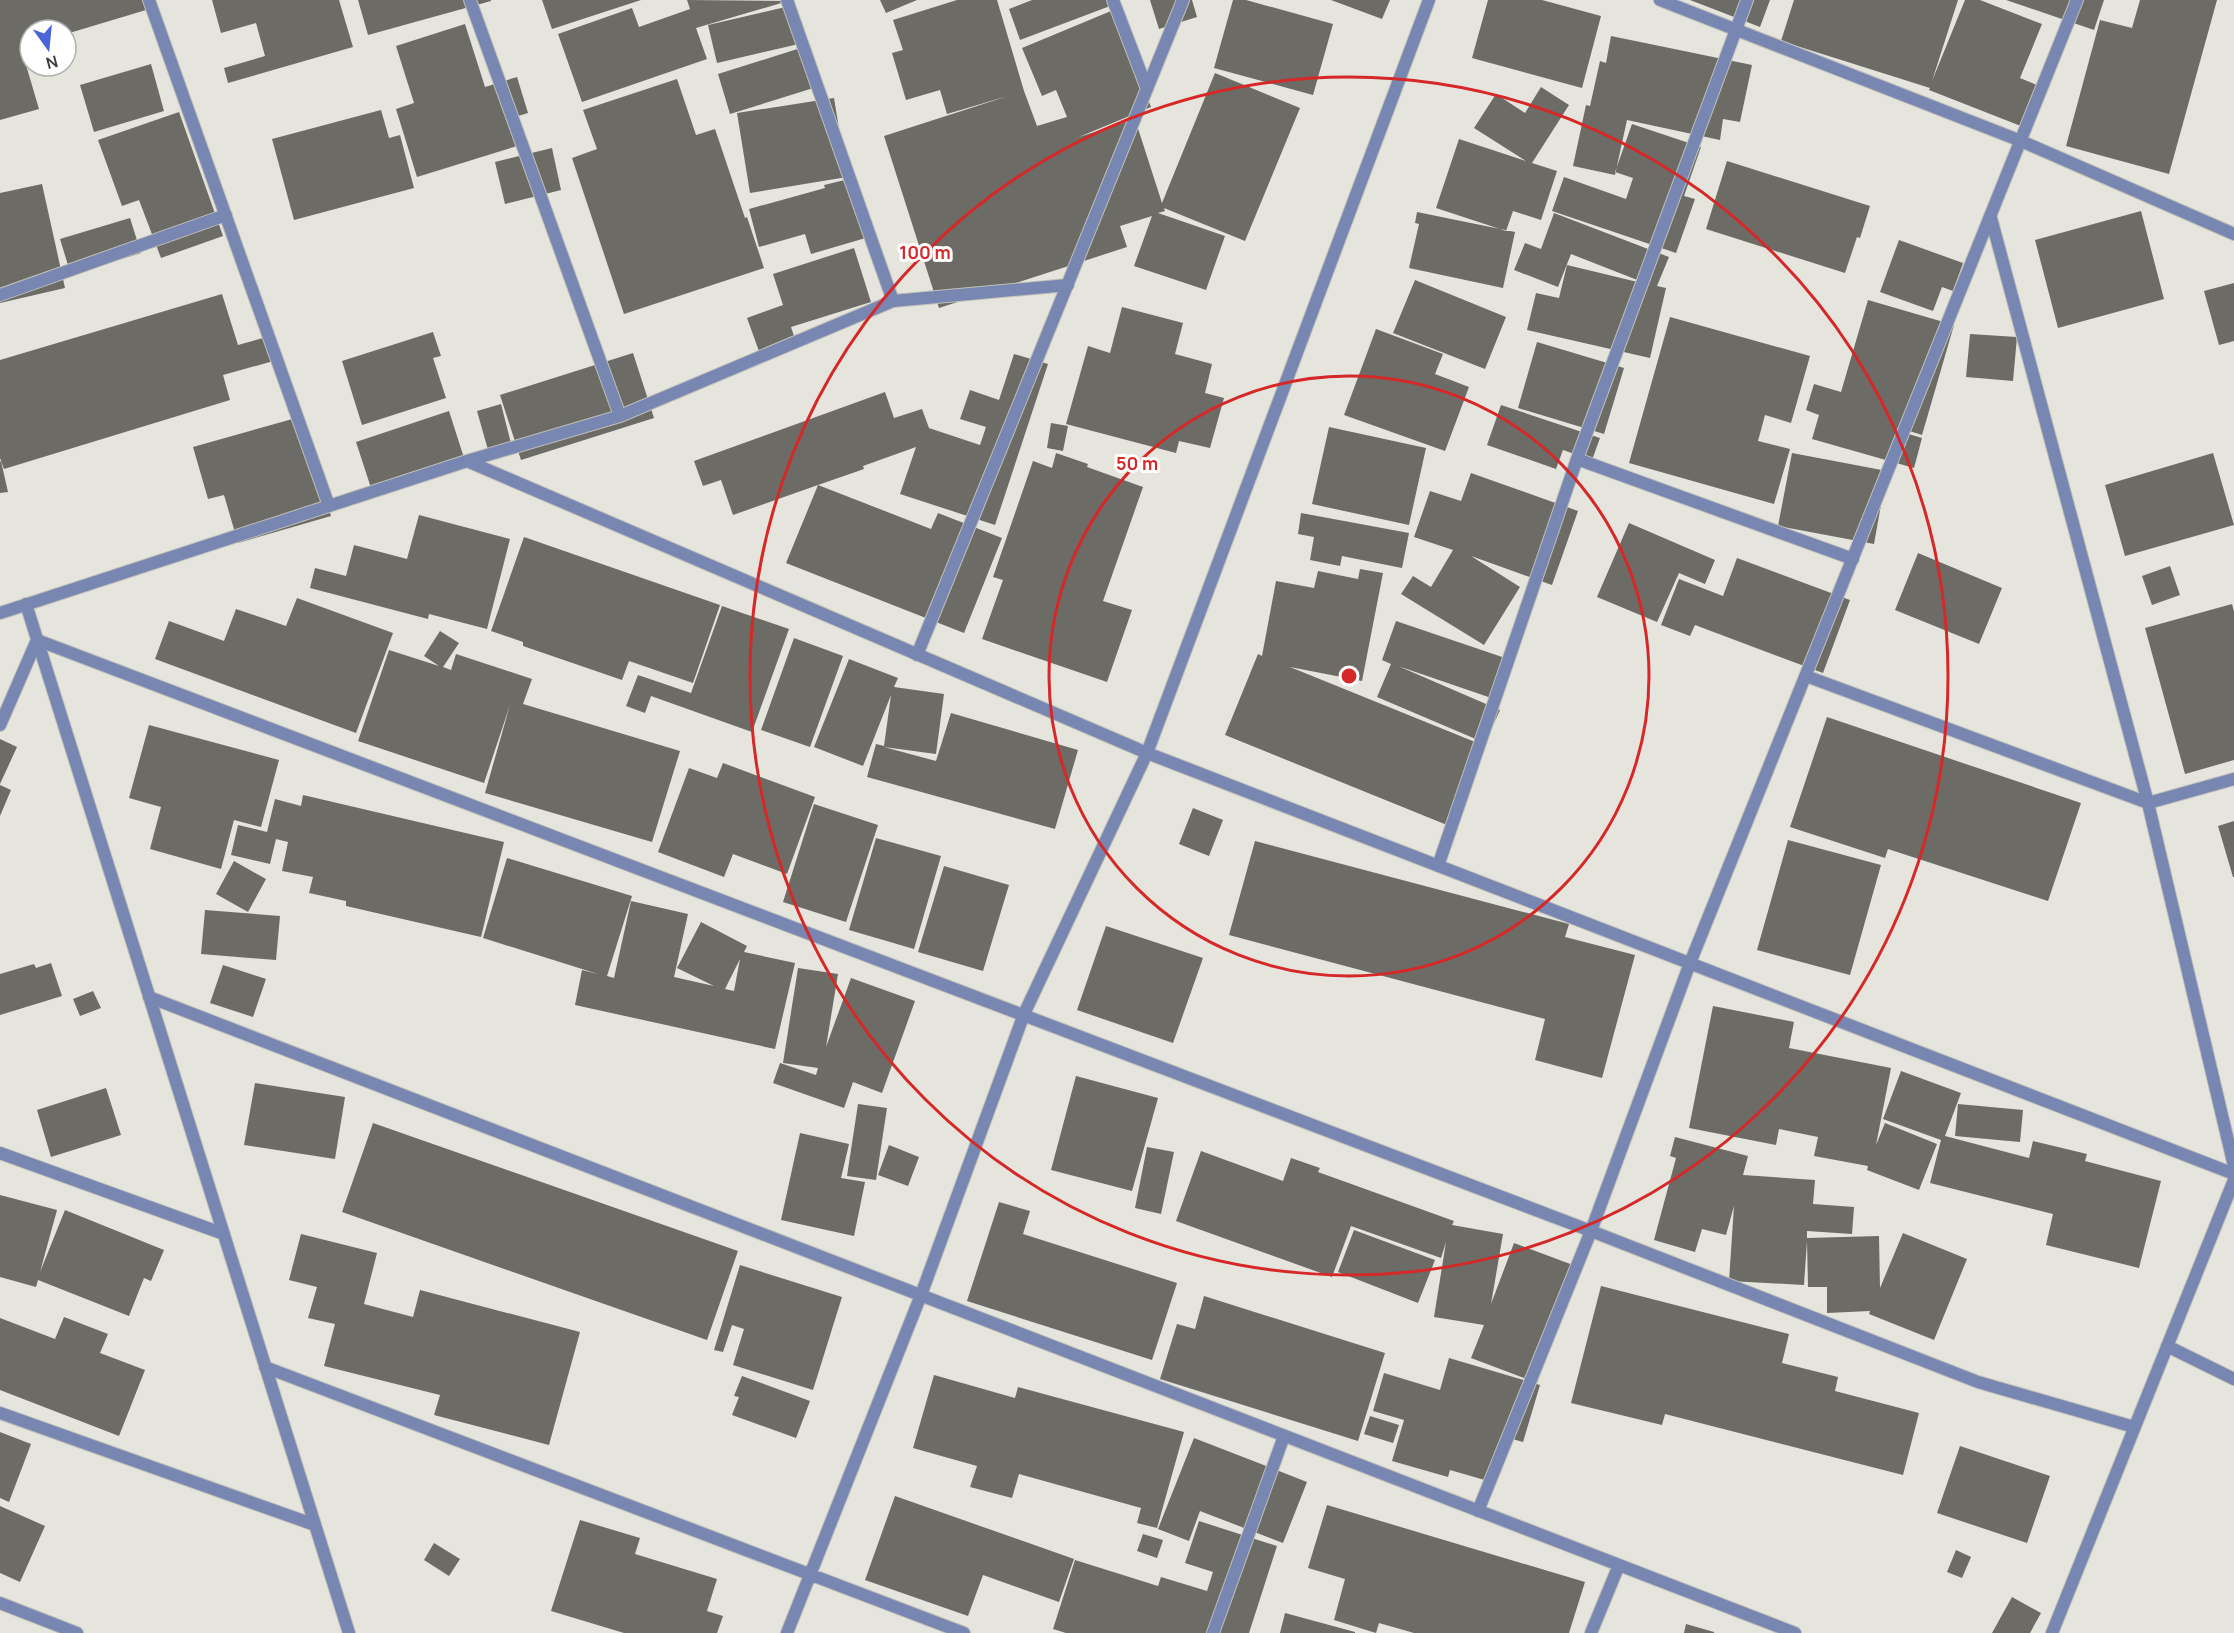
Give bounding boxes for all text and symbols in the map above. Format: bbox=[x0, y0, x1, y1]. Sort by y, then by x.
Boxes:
north arrow bbox=[18, 18, 78, 78]
text: N bbox=[43, 50, 60, 75]
text: 100 m bbox=[899, 240, 951, 264]
text: 50 m bbox=[1116, 451, 1158, 475]
centre of rings bbox=[1339, 666, 1359, 686]

